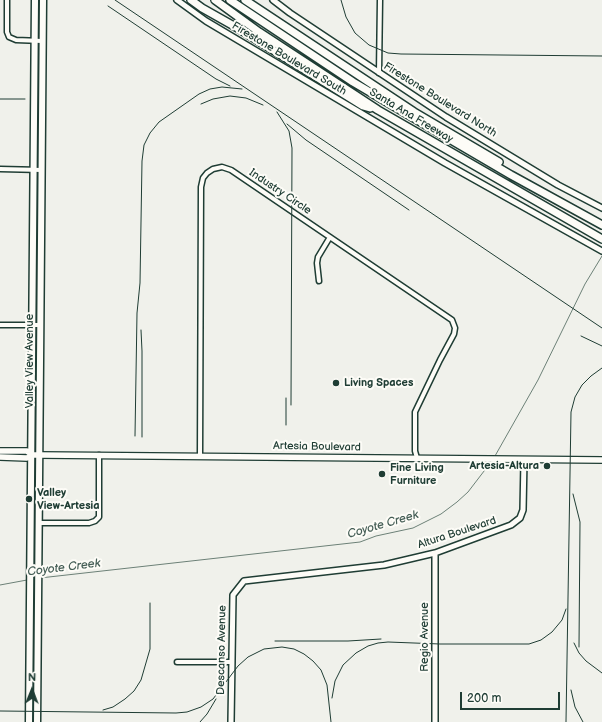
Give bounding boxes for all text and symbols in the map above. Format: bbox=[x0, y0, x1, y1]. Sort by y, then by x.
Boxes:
street label: Firestone Boulevard South bbox=[229, 20, 349, 98]
street label: Firestone Boulevard North bbox=[381, 60, 499, 140]
street label: Santa Ana Freeway bbox=[367, 86, 455, 146]
street label: Industry Circle bbox=[246, 166, 314, 218]
street label: Valley View Avenue bbox=[23, 314, 37, 408]
place label: Living Spaces bbox=[344, 376, 413, 390]
marker: Living Spaces bbox=[331, 378, 341, 388]
street label: Artesia Boulevard bbox=[273, 440, 361, 454]
place label: Artesia-Altura bbox=[470, 459, 539, 473]
place label: Fine Living Furniture bbox=[390, 461, 444, 487]
marker: Artesia-Altura bbox=[542, 461, 552, 471]
marker: Fine Living Furniture bbox=[377, 469, 387, 479]
place label: Valley View-Artesia bbox=[37, 486, 100, 512]
marker: Valley View-Artesia bbox=[24, 494, 34, 504]
water label: Coyote Creek bbox=[346, 508, 420, 542]
street label: Altura Boulevard bbox=[416, 514, 498, 552]
water label: Coyote Creek bbox=[27, 556, 101, 580]
street label: Regio Avenue bbox=[418, 602, 432, 672]
street label: Descanso Avenue bbox=[215, 605, 229, 695]
north arrow bbox=[12, 670, 52, 710]
text: N bbox=[28, 671, 36, 684]
scale bar bbox=[462, 684, 562, 710]
text: 200 m bbox=[467, 691, 501, 706]

